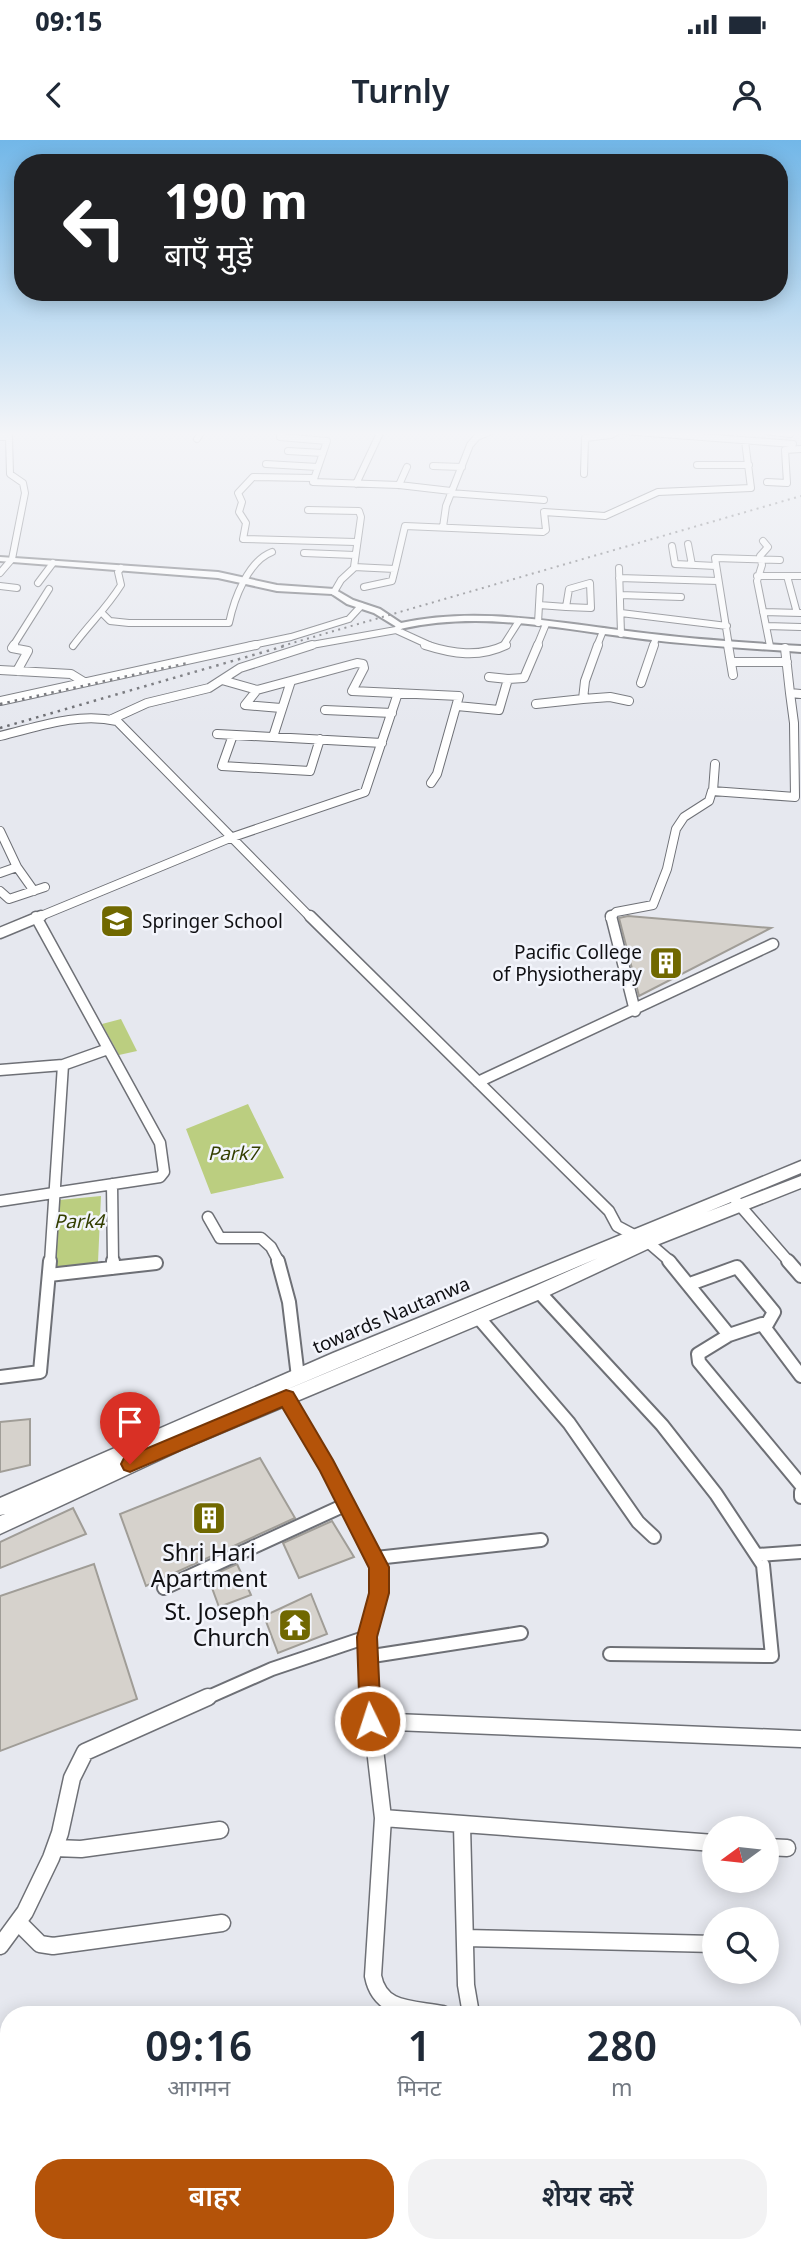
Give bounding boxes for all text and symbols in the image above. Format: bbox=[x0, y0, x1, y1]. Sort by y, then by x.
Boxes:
text: 09:15 bbox=[35, 8, 102, 42]
text: Turnly bbox=[352, 74, 449, 116]
icon: back bbox=[35, 76, 73, 114]
icon: person bbox=[728, 76, 766, 114]
text: 190 m bbox=[164, 175, 308, 239]
icon: left bbox=[49, 182, 140, 273]
text: बाएँ मुड़ें bbox=[164, 237, 253, 279]
school or university icon: Springer School bbox=[98, 902, 136, 940]
place label: Springer School bbox=[142, 911, 283, 936]
place label: Pacific College of Physiotherapy bbox=[492, 942, 642, 989]
building icon: Pacific College of Physiotherapy bbox=[647, 944, 685, 982]
park label: Park7 bbox=[208, 1143, 261, 1168]
park label: Park4 bbox=[54, 1211, 106, 1236]
street label: towards Nautanwa bbox=[310, 1273, 474, 1362]
pin bbox=[100, 1392, 160, 1464]
icon: arrive bbox=[111, 1403, 149, 1441]
building icon: Shri Hari Apartment bbox=[190, 1499, 228, 1537]
place label: Shri Hari Apartment bbox=[151, 1540, 267, 1596]
place label: St. Joseph Church bbox=[164, 1599, 270, 1655]
temple icon: St. Joseph Church bbox=[276, 1606, 314, 1644]
position arrow bbox=[333, 1684, 407, 1758]
north arrow bbox=[702, 1816, 779, 1894]
map controls bbox=[702, 1816, 779, 1984]
button: search bbox=[702, 1907, 779, 1984]
text: 09:16 bbox=[145, 2023, 252, 2078]
text: 1 bbox=[408, 2023, 431, 2078]
text: 280 bbox=[586, 2023, 657, 2078]
text: आगमन bbox=[167, 2075, 230, 2105]
text: मिनट bbox=[397, 2075, 441, 2105]
text: m bbox=[611, 2075, 632, 2105]
button: बाहर bbox=[35, 2159, 394, 2239]
button: शेयर करें bbox=[408, 2159, 767, 2239]

